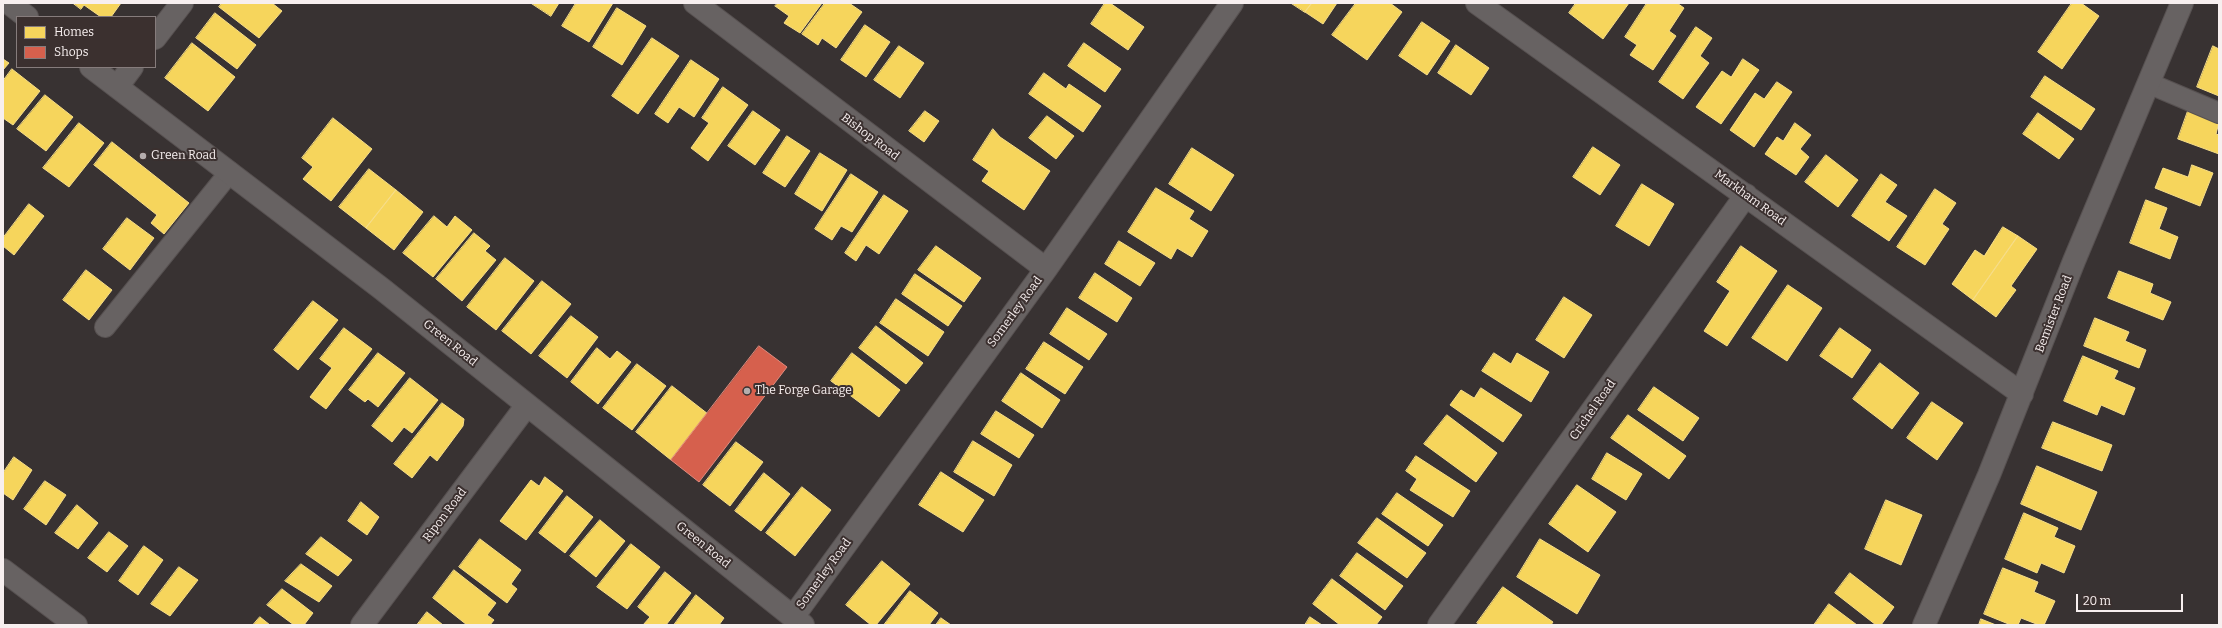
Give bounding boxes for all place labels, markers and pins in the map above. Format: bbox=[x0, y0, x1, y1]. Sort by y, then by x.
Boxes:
place label: Green Road bbox=[151, 149, 216, 163]
marker: Green Road bbox=[138, 151, 148, 161]
place label: The Forge Garage bbox=[755, 384, 852, 398]
marker: The Forge Garage bbox=[742, 386, 752, 396]

